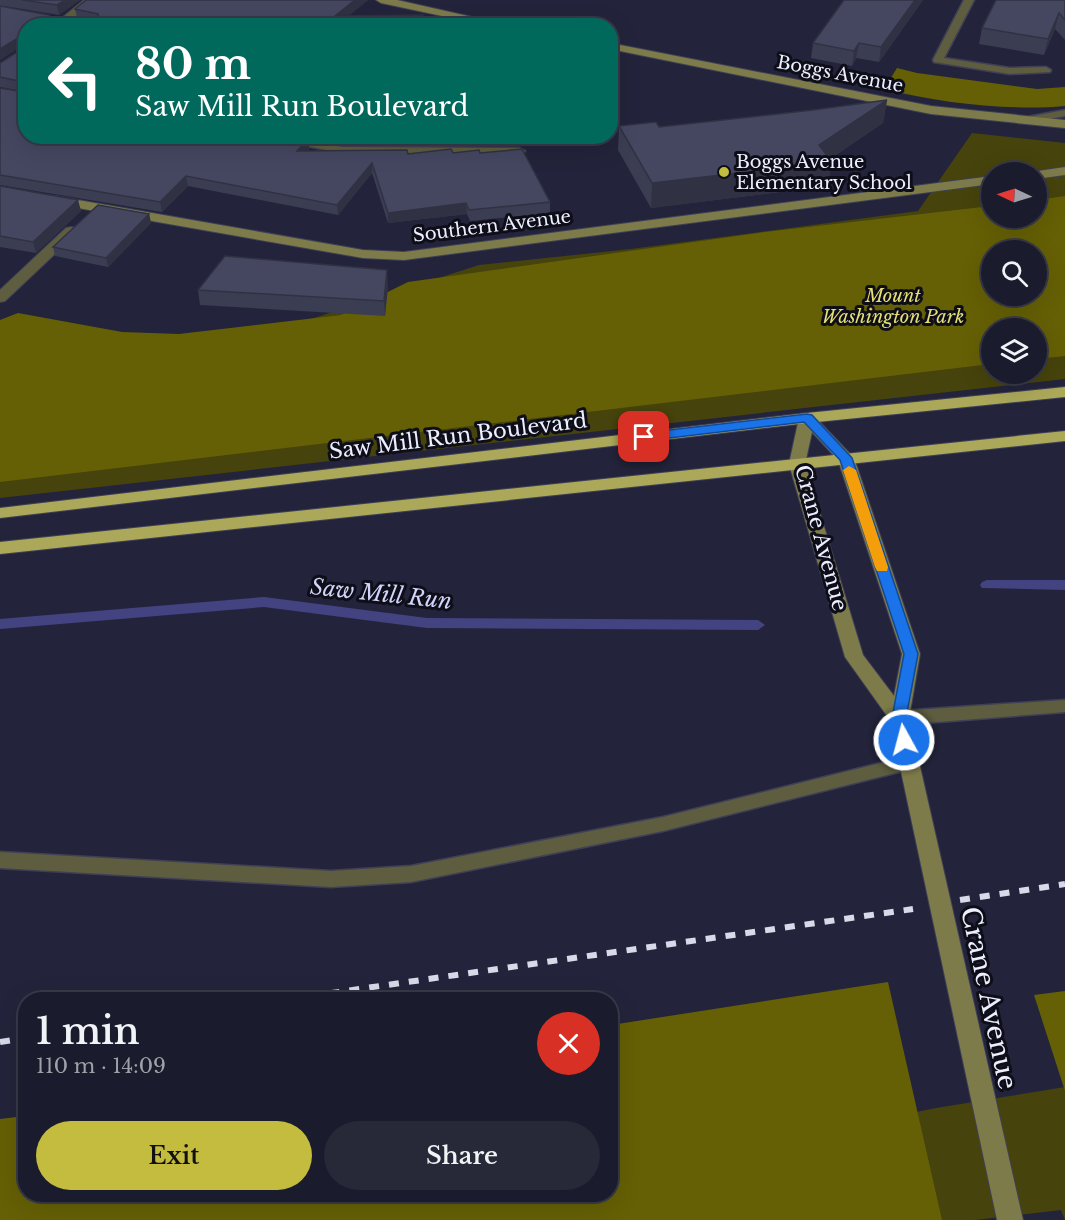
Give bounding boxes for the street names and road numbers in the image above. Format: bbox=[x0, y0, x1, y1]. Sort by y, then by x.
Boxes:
street label: Boggs Avenue bbox=[775, 51, 905, 97]
street label: Southern Avenue bbox=[412, 205, 572, 247]
street label: Saw Mill Run Boulevard bbox=[328, 407, 588, 465]
street label: Crane Avenue bbox=[789, 462, 853, 614]
street label: Crane Avenue bbox=[954, 904, 1024, 1092]

